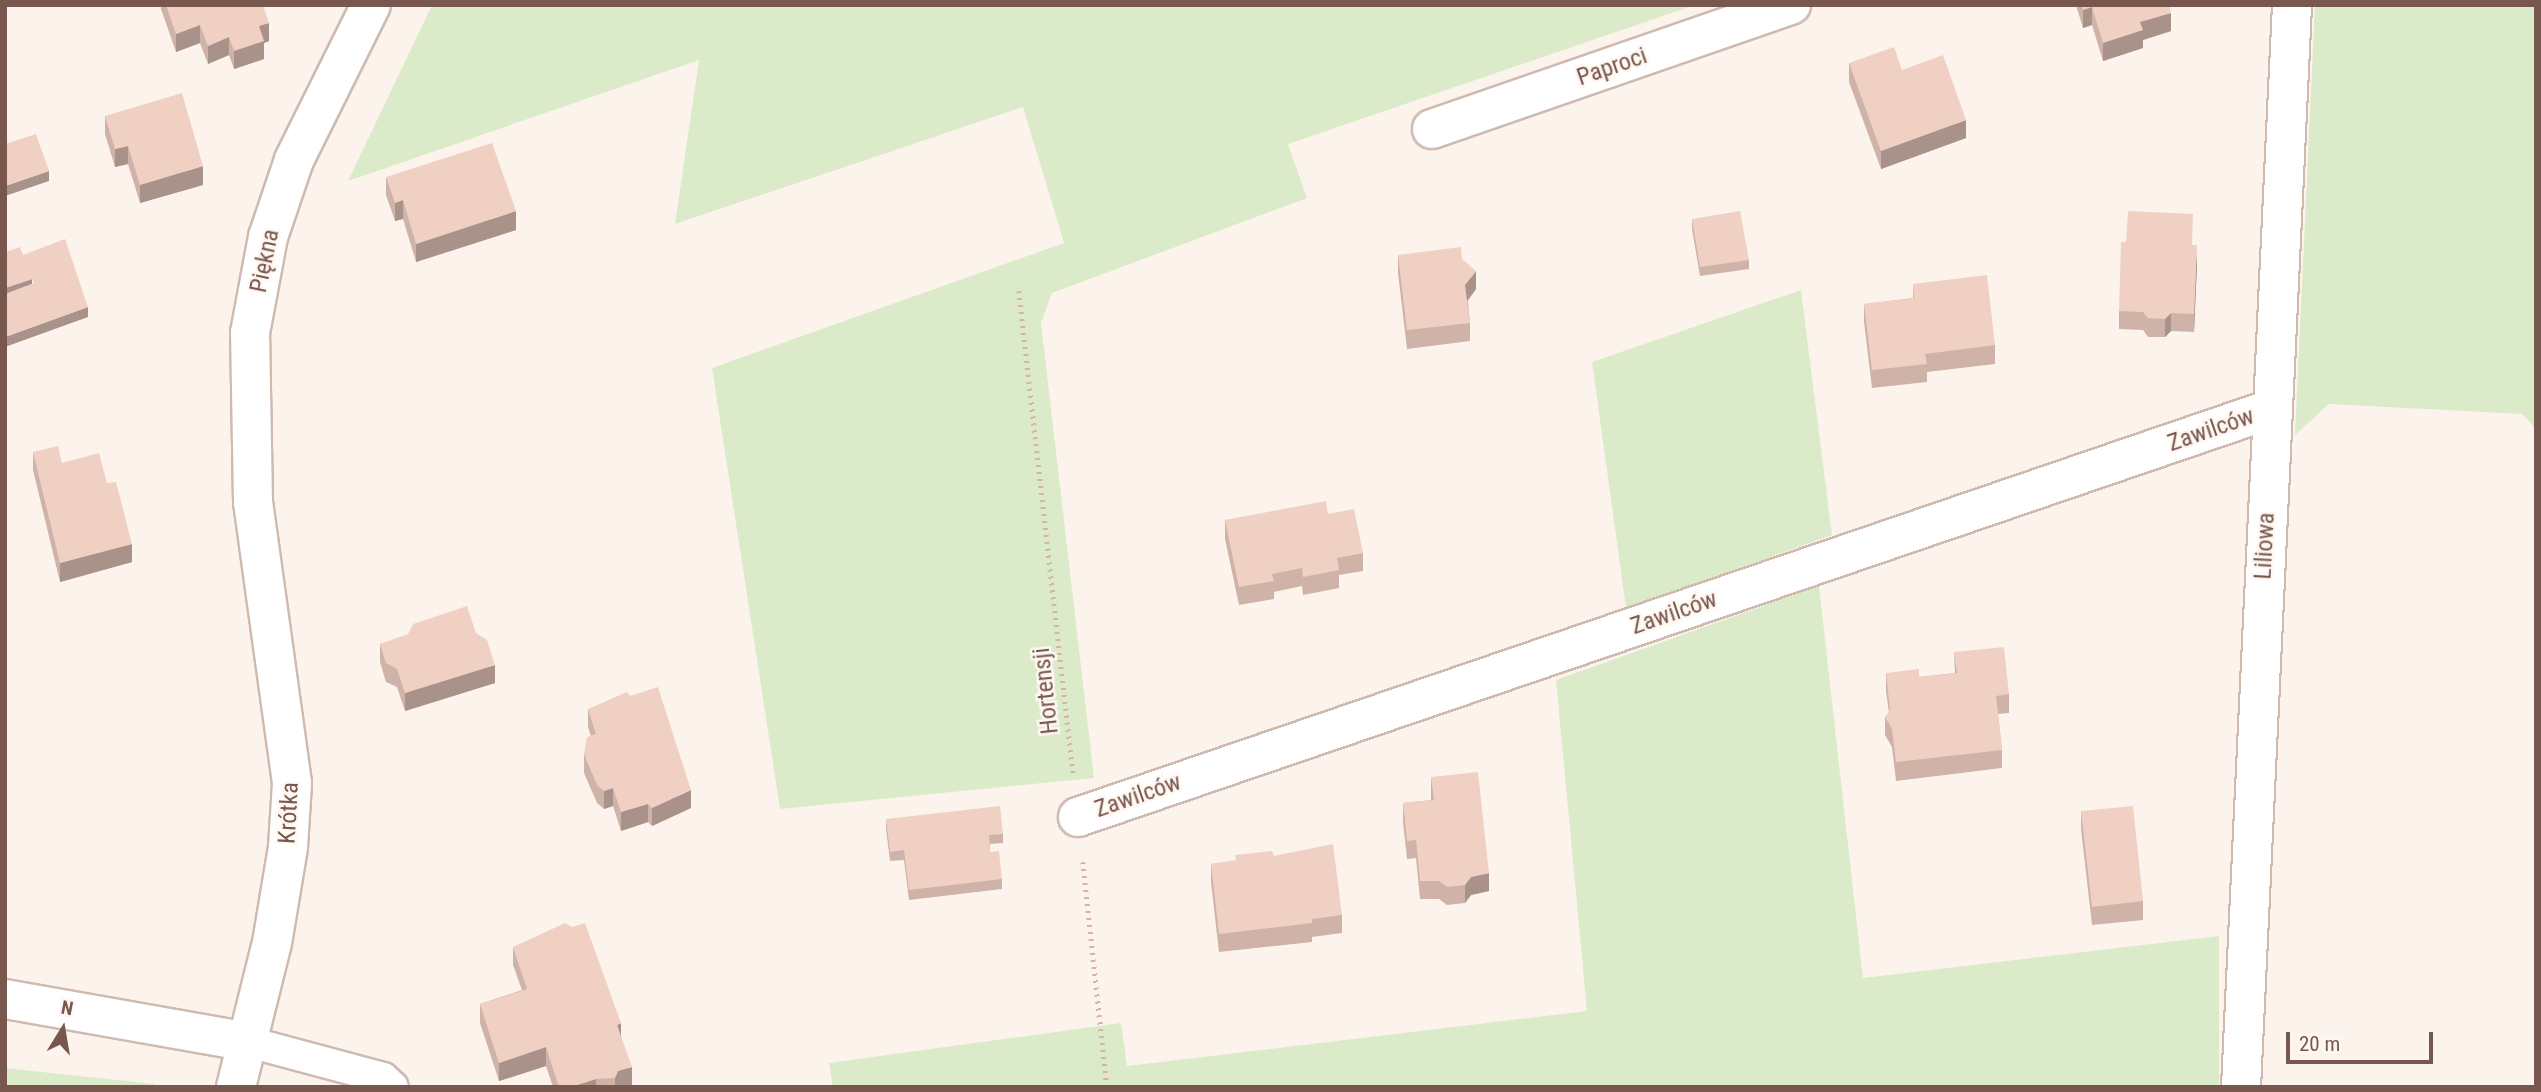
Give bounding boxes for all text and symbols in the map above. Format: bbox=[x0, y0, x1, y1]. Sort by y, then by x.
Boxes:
street label: Paproci bbox=[1573, 42, 1651, 92]
street label: Piękna bbox=[244, 227, 286, 295]
street label: Zawilców bbox=[2164, 402, 2258, 458]
street label: Liliowa bbox=[2249, 512, 2281, 580]
street label: Zawilców bbox=[1627, 585, 1721, 641]
street label: Hortensji bbox=[1027, 646, 1065, 736]
street label: Zawilców bbox=[1091, 768, 1185, 824]
street label: Krótka bbox=[273, 781, 305, 845]
north arrow bbox=[28, 994, 98, 1064]
text: N bbox=[59, 995, 75, 1020]
scale bar bbox=[2289, 1018, 2436, 1062]
text: 20 m bbox=[2299, 1032, 2340, 1056]

